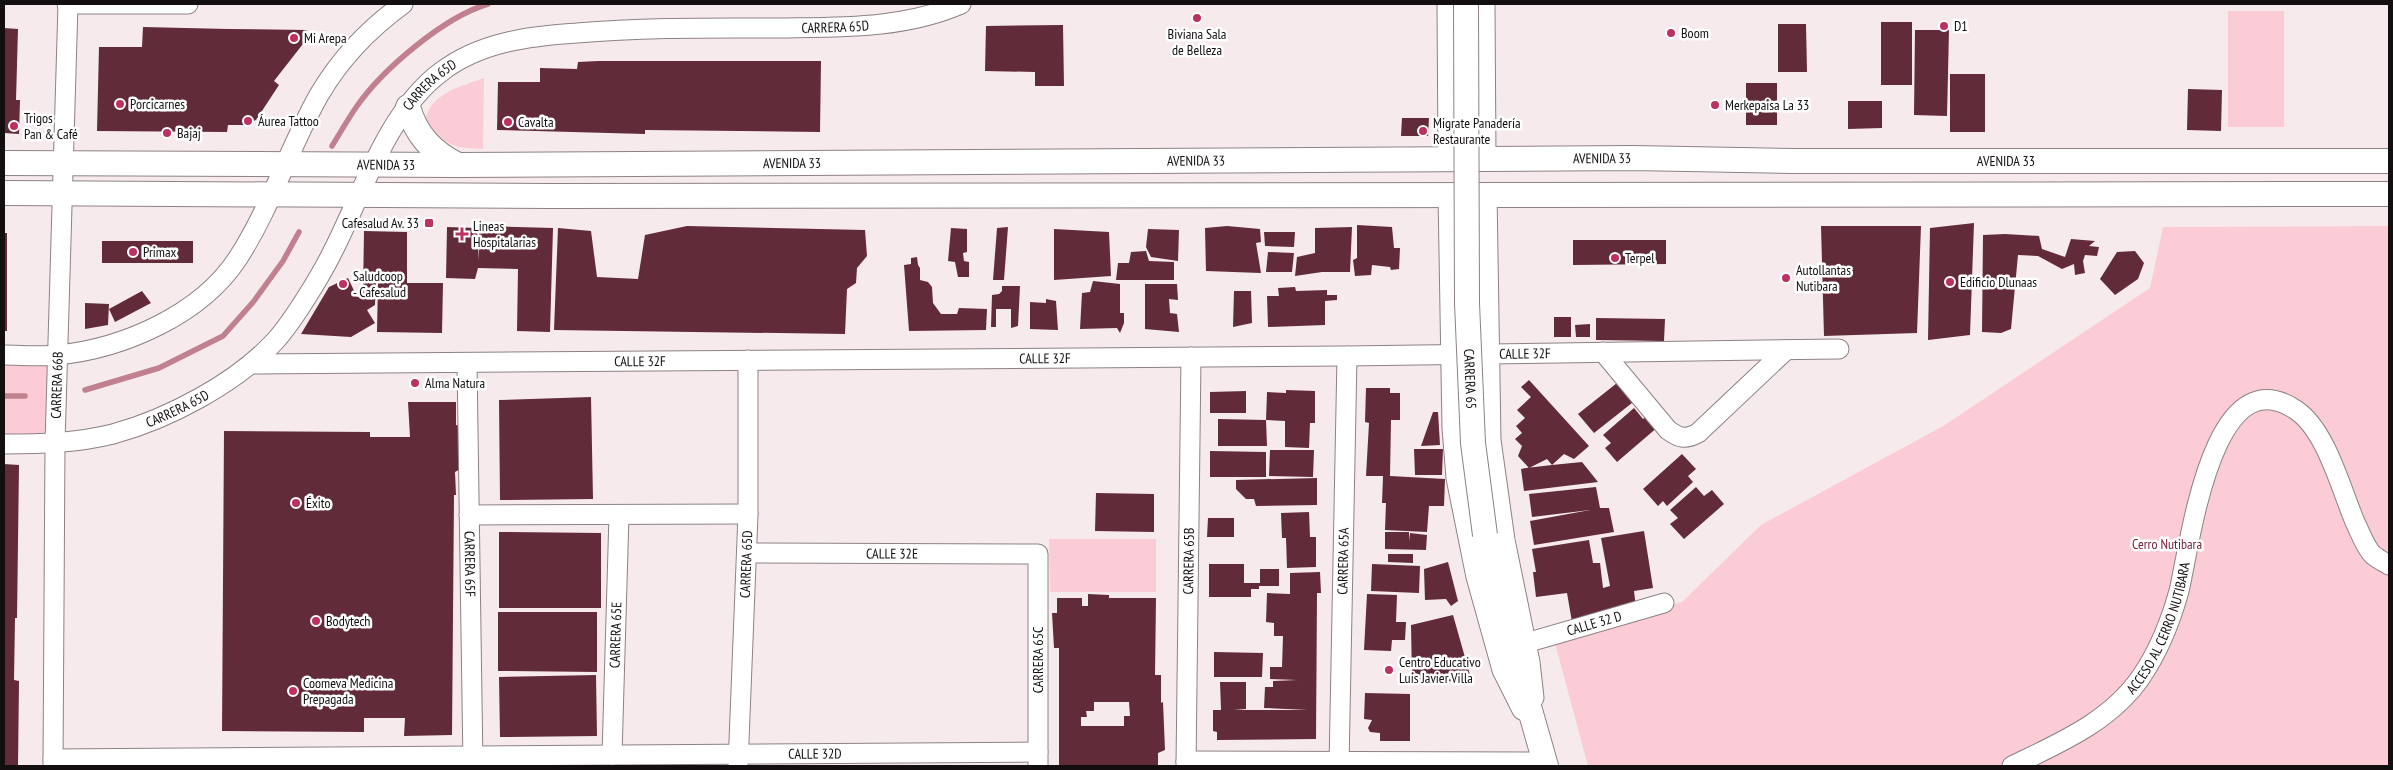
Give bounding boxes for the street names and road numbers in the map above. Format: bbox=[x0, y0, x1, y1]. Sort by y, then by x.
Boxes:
street label: CARRERA 65D bbox=[801, 16, 870, 37]
street label: CARRERA 65D bbox=[399, 55, 460, 114]
street label: AVENIDA 33 bbox=[1573, 149, 1631, 167]
street label: AVENIDA 33 bbox=[1167, 151, 1225, 170]
street label: AVENIDA 33 bbox=[1977, 152, 2035, 170]
street label: AVENIDA 33 bbox=[763, 154, 821, 172]
street label: AVENIDA 33 bbox=[357, 156, 415, 174]
street label: CALLE 32F bbox=[1499, 344, 1551, 363]
street label: CARRERA 65 bbox=[1460, 348, 1481, 409]
street label: CALLE 32F bbox=[1019, 349, 1071, 367]
street label: CARRERA 66B bbox=[47, 351, 67, 419]
street label: CALLE 32F bbox=[614, 352, 666, 370]
street label: CARRERA 65D bbox=[143, 386, 212, 431]
street label: CARRERA 65B bbox=[1179, 527, 1198, 595]
street label: CARRERA 65A bbox=[1333, 527, 1353, 595]
street label: CARRERA 65D bbox=[736, 530, 756, 598]
street label: CARRERA 65F bbox=[461, 531, 479, 597]
street label: CALLE 32E bbox=[866, 544, 918, 563]
street label: ACCESO AL CERRO NUTIBARA bbox=[2122, 560, 2194, 698]
street label: CARRERA 65E bbox=[606, 602, 625, 668]
street label: CALLE 32 D bbox=[1565, 607, 1624, 640]
street label: CARRERA 65C bbox=[1029, 626, 1047, 693]
street label: CALLE 32D bbox=[788, 744, 842, 763]

